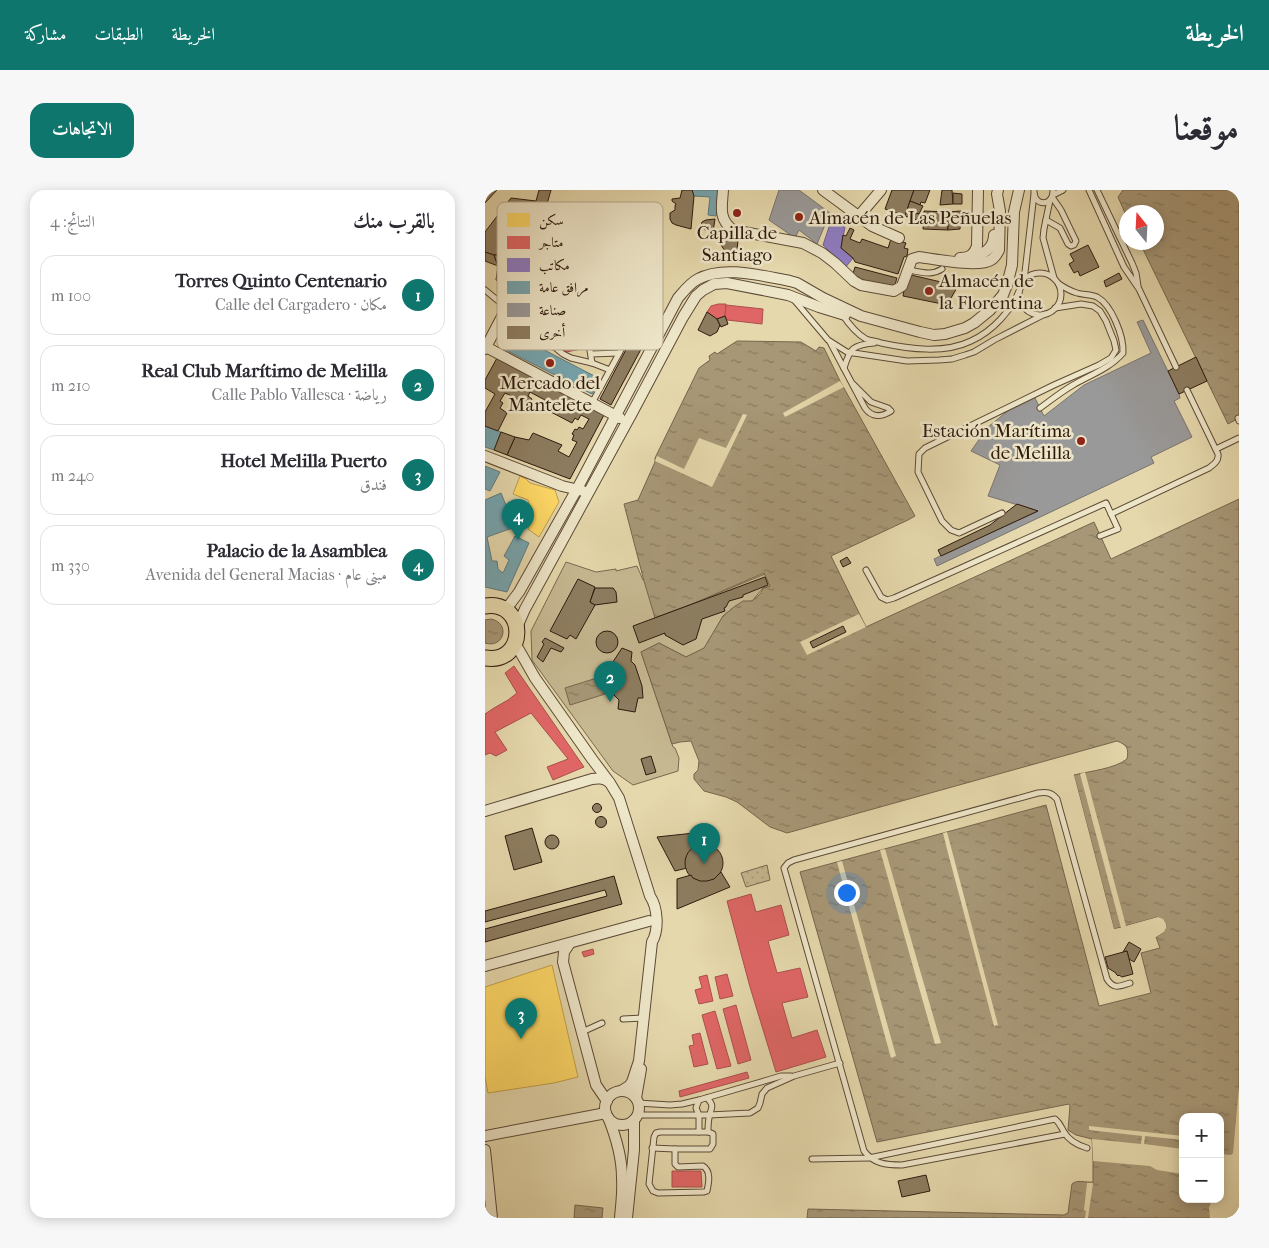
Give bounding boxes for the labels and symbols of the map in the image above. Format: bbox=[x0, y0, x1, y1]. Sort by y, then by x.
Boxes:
legend bbox=[497, 202, 663, 350]
north arrow bbox=[1119, 205, 1164, 250]
marker: Capilla de Santiago bbox=[731, 207, 743, 219]
place label: Almacén de Las Peñuelas bbox=[808, 207, 1012, 229]
marker: Almacén de Las Peñuelas bbox=[793, 211, 805, 223]
text: سكن bbox=[539, 212, 564, 230]
place label: Capilla de Santiago bbox=[697, 222, 777, 266]
text: متاجر bbox=[537, 234, 563, 251]
text: مكاتب bbox=[539, 257, 570, 275]
place label: Almacén de la Florentina bbox=[938, 270, 1043, 314]
text: مرافق عامة bbox=[539, 279, 589, 297]
marker: Almacén de la Florentina bbox=[923, 285, 935, 297]
text: صناعة bbox=[539, 302, 566, 319]
text: أخرى bbox=[539, 322, 566, 341]
marker: Mercado del Mantelete bbox=[544, 357, 556, 369]
place label: Mercado del Mantelete bbox=[500, 372, 600, 416]
place label: Estación Marítima de Melilla bbox=[922, 420, 1071, 464]
marker: Estación Marítima de Melilla bbox=[1075, 435, 1087, 447]
pin: 4 bbox=[502, 499, 534, 540]
pin: 2 bbox=[594, 661, 626, 702]
pin: 1 bbox=[688, 823, 720, 864]
your location bbox=[834, 880, 860, 906]
pin: 3 bbox=[505, 998, 537, 1039]

